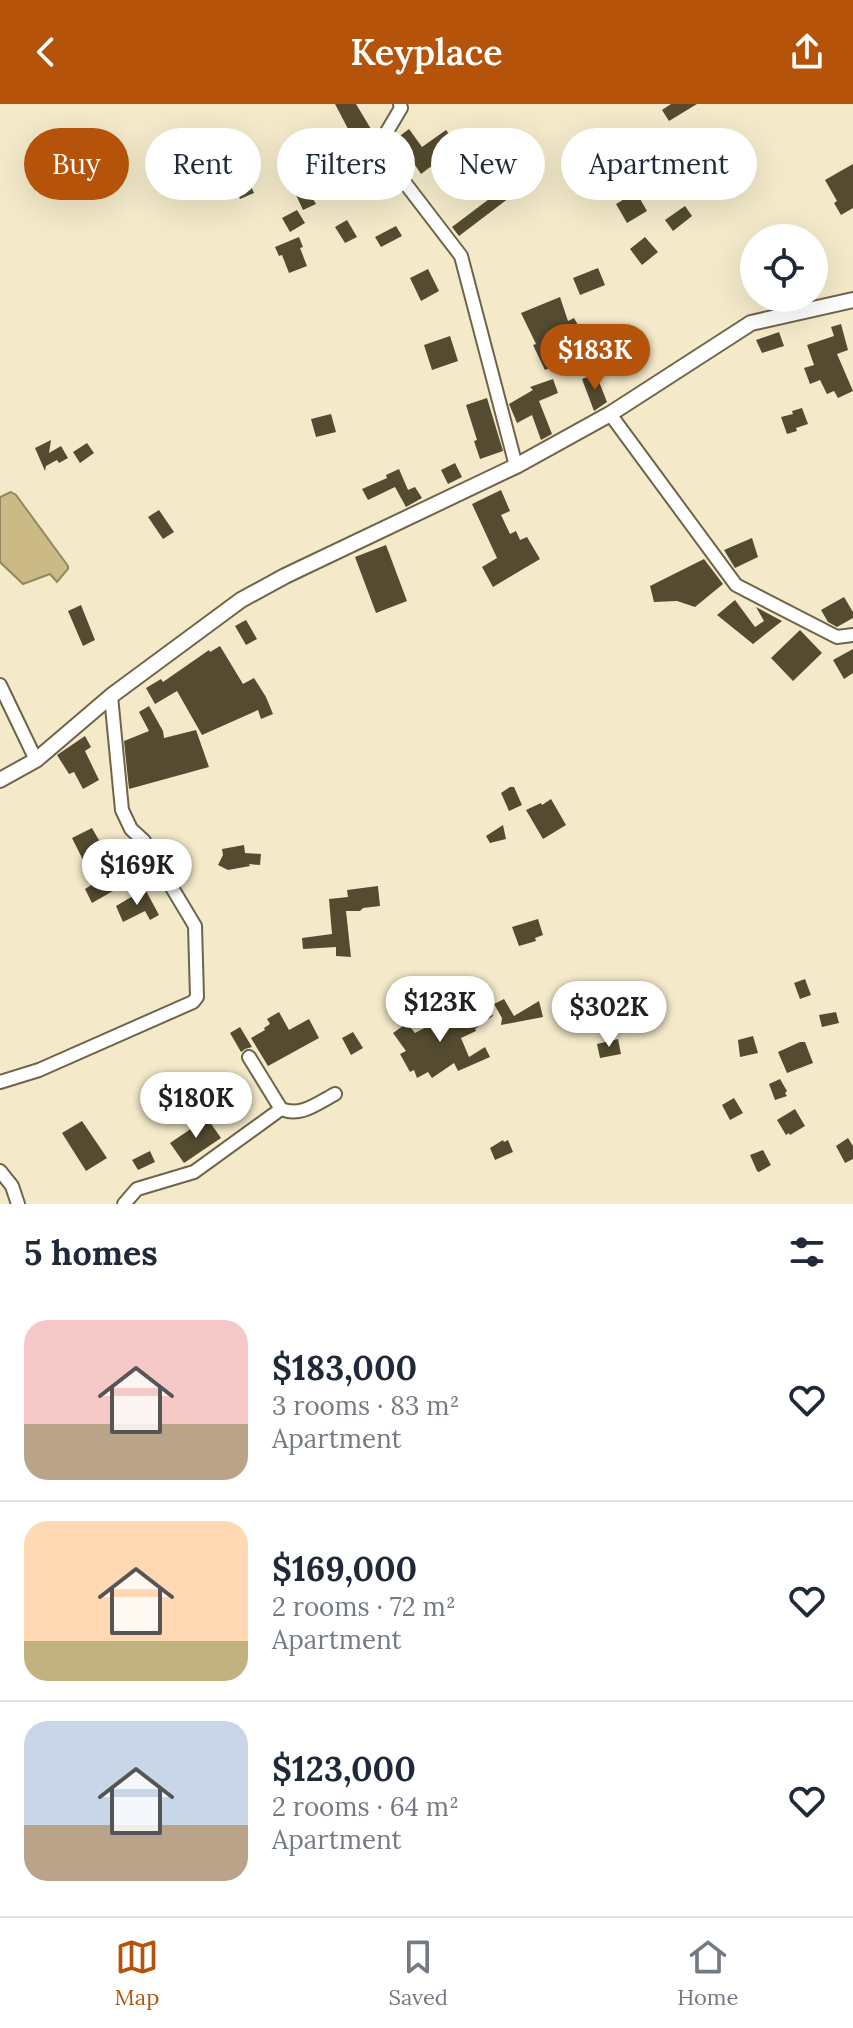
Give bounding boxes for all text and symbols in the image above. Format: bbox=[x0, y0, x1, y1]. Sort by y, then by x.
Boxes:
text: Keyplace bbox=[350, 29, 503, 75]
icon: back bbox=[24, 30, 68, 74]
icon: share bbox=[785, 30, 829, 74]
chip: Buy bbox=[24, 128, 129, 200]
chip: Rent bbox=[145, 128, 261, 200]
chip: Filters bbox=[277, 128, 415, 200]
chip: New bbox=[431, 128, 545, 200]
chip: Apartment bbox=[561, 128, 757, 200]
map controls bbox=[740, 224, 828, 312]
button: locate bbox=[740, 224, 828, 312]
pin: $183K bbox=[539, 324, 651, 392]
text: $183K bbox=[558, 333, 632, 366]
pin: $169K bbox=[81, 839, 193, 907]
text: $169K bbox=[100, 848, 174, 881]
pin: $123K bbox=[384, 976, 496, 1044]
pin: $302K bbox=[553, 981, 665, 1049]
text: $123K bbox=[404, 985, 476, 1018]
text: $302K bbox=[570, 990, 648, 1023]
pin: $180K bbox=[140, 1072, 252, 1140]
text: $180K bbox=[158, 1081, 234, 1114]
icon: filters bbox=[785, 1230, 829, 1274]
text: 5 homes bbox=[24, 1231, 158, 1274]
text: $183,000 bbox=[272, 1346, 417, 1389]
icon: home bbox=[88, 1352, 184, 1448]
icon: heart bbox=[785, 1378, 829, 1422]
text: 3 rooms · 83 m² bbox=[272, 1389, 459, 1422]
text: Apartment bbox=[272, 1422, 402, 1455]
text: $169,000 bbox=[272, 1547, 417, 1590]
icon: home bbox=[88, 1553, 184, 1649]
icon: heart bbox=[785, 1579, 829, 1623]
text: 2 rooms · 72 m² bbox=[272, 1590, 456, 1623]
text: Apartment bbox=[272, 1623, 402, 1656]
text: $123,000 bbox=[272, 1747, 416, 1790]
icon: home bbox=[88, 1753, 184, 1849]
icon: heart bbox=[785, 1779, 829, 1823]
text: 2 rooms · 64 m² bbox=[272, 1790, 459, 1823]
text: Apartment bbox=[272, 1823, 402, 1856]
tab: Map bbox=[115, 1935, 159, 2011]
tab: Saved bbox=[388, 1935, 448, 2011]
tab: Home bbox=[677, 1935, 738, 2011]

